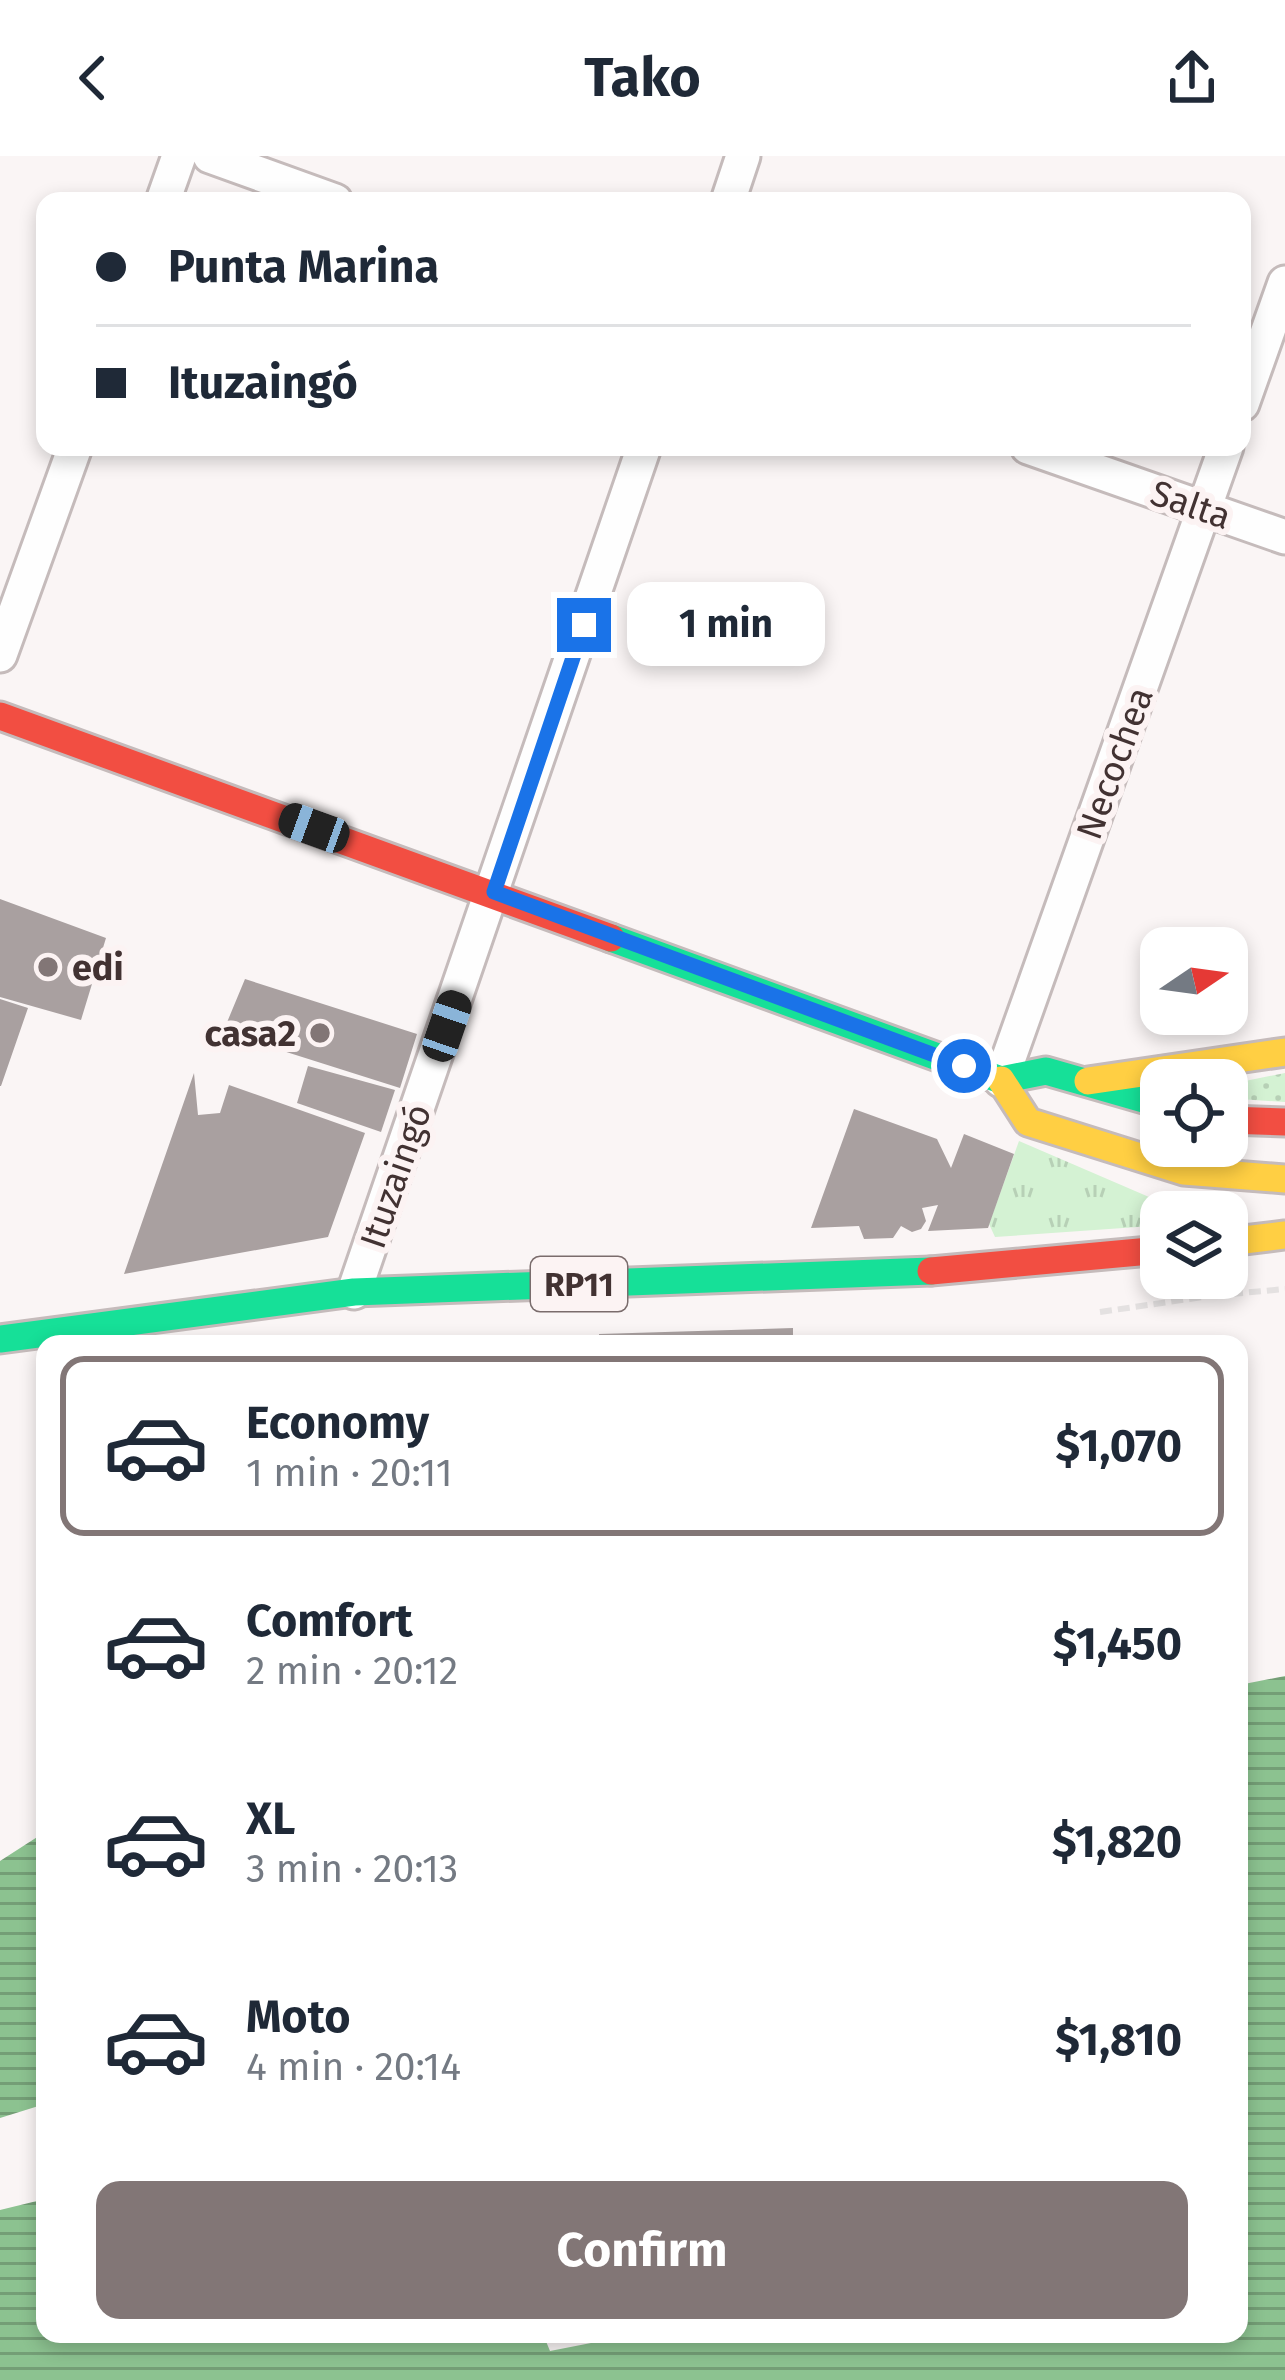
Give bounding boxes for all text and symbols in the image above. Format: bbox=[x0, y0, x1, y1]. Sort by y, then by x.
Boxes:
icon: back bbox=[60, 45, 126, 111]
icon: share bbox=[1159, 45, 1225, 111]
text: Tako bbox=[584, 46, 701, 110]
text: Punta Marina bbox=[168, 240, 439, 294]
text: Ituzaingó bbox=[168, 356, 358, 410]
street label: Salta bbox=[1145, 471, 1236, 539]
callout: 1 min bbox=[626, 583, 824, 667]
route end bbox=[557, 598, 611, 652]
text: 1 min bbox=[679, 601, 773, 647]
street label: Necochea bbox=[1067, 681, 1163, 846]
car bbox=[274, 799, 354, 857]
north arrow bbox=[1140, 927, 1248, 1035]
map controls bbox=[1140, 927, 1248, 1299]
place label: edi bbox=[72, 946, 124, 990]
marker: edi bbox=[35, 954, 61, 980]
car bbox=[418, 986, 476, 1066]
place label: casa2 bbox=[204, 1012, 296, 1056]
marker: casa2 bbox=[307, 1020, 333, 1046]
route start bbox=[937, 1039, 991, 1093]
button: locate bbox=[1140, 1059, 1248, 1167]
street label: Ituzaingó bbox=[351, 1098, 441, 1254]
button: layers bbox=[1140, 1191, 1248, 1299]
road number: RP11 bbox=[531, 1257, 627, 1311]
icon: car bbox=[102, 1392, 210, 1500]
text: Economy bbox=[246, 1396, 429, 1450]
text: $1,070 bbox=[1056, 1419, 1182, 1473]
text: 1 min · 20:11 bbox=[246, 1450, 453, 1496]
icon: car bbox=[102, 1590, 210, 1698]
text: Comfort bbox=[246, 1594, 413, 1648]
text: $1,450 bbox=[1053, 1617, 1182, 1671]
text: 2 min · 20:12 bbox=[246, 1648, 458, 1694]
icon: car bbox=[102, 1788, 210, 1896]
text: XL bbox=[246, 1792, 295, 1846]
text: $1,820 bbox=[1052, 1815, 1182, 1869]
text: 3 min · 20:13 bbox=[246, 1846, 458, 1892]
icon: car bbox=[102, 1986, 210, 2094]
text: Moto bbox=[246, 1990, 351, 2044]
text: $1,810 bbox=[1055, 2013, 1182, 2067]
text: 4 min · 20:14 bbox=[246, 2044, 461, 2090]
button: Confirm bbox=[96, 2181, 1188, 2319]

